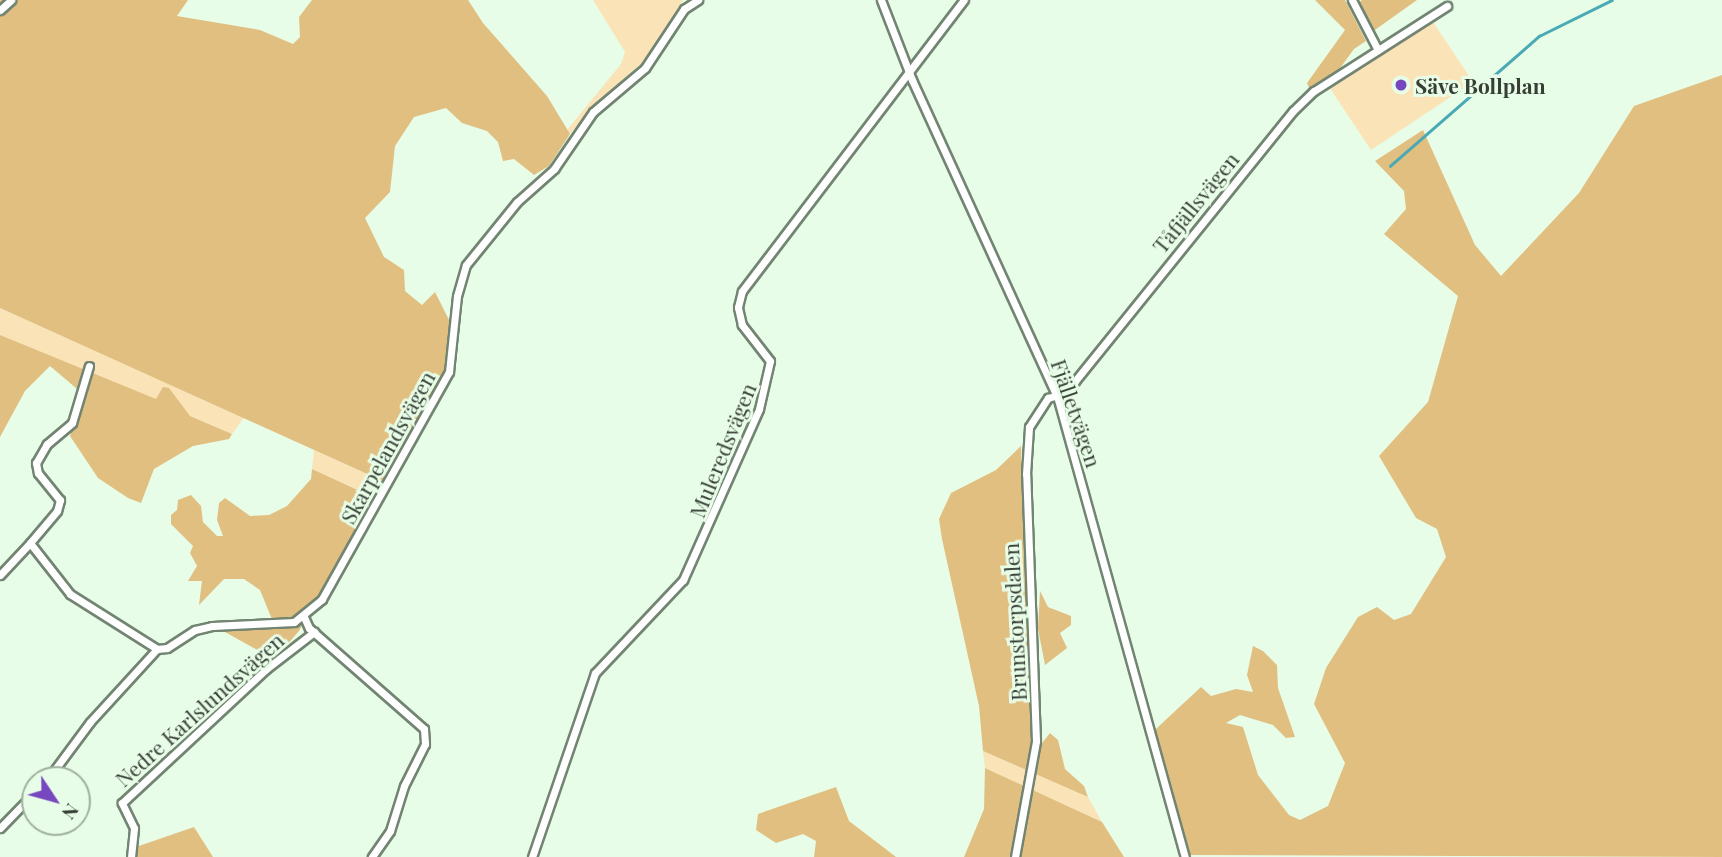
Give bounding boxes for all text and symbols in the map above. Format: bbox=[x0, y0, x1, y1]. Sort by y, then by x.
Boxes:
place label: Säve Bollplan bbox=[1415, 72, 1546, 98]
marker: Säve Bollplan bbox=[1393, 77, 1409, 93]
street label: Tåfjällsvägen bbox=[1147, 147, 1243, 257]
street label: Fjälletvägen bbox=[1047, 356, 1107, 470]
street label: Skarpelandsvägen bbox=[335, 366, 439, 528]
street label: Muleredsvägen bbox=[684, 379, 760, 521]
street label: Brunstorpsdalen bbox=[997, 542, 1031, 702]
street label: Nedre Karlslundsvägen bbox=[110, 627, 288, 791]
north arrow bbox=[21, 766, 91, 836]
text: N bbox=[57, 799, 86, 825]

